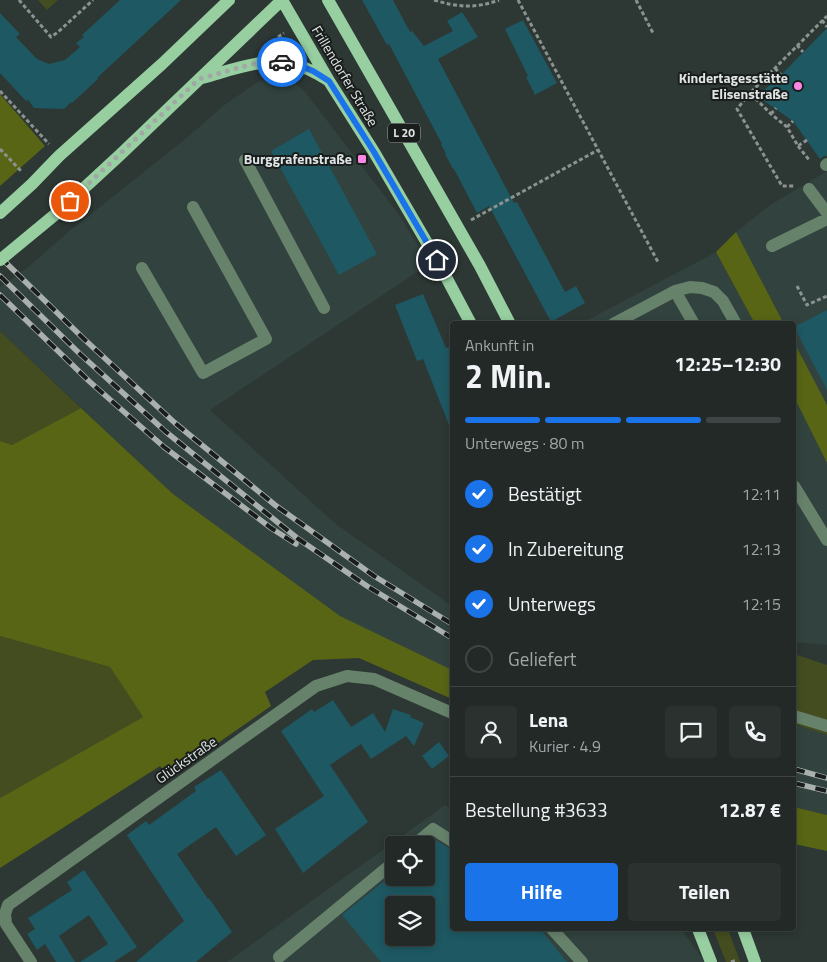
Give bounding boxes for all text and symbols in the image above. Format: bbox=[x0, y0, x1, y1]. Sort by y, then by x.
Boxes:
street label: Frillendorfer Straße bbox=[307, 21, 384, 130]
courier bbox=[257, 37, 307, 87]
icon: car bbox=[268, 48, 296, 76]
place label: Kindertagesstätte Elisenstraße bbox=[679, 67, 788, 104]
marker: Kindertagesstätte Elisenstraße bbox=[792, 80, 804, 92]
road number: L 20 bbox=[388, 124, 420, 142]
place label: Burggrafenstraße bbox=[244, 148, 352, 169]
marker: Burggrafenstraße bbox=[356, 153, 368, 165]
pin bbox=[49, 180, 91, 222]
icon: bag bbox=[56, 187, 84, 215]
pin bbox=[416, 239, 458, 281]
icon: home bbox=[423, 246, 451, 274]
text: Ankunft in bbox=[465, 333, 534, 357]
text: 12:25–12:30 bbox=[674, 349, 781, 378]
text: 2 Min. bbox=[465, 352, 552, 400]
text: Unterwegs · 80 m bbox=[465, 431, 584, 455]
text: Bestätigt bbox=[508, 479, 582, 508]
icon: check bbox=[465, 480, 493, 508]
text: 12:11 bbox=[742, 482, 781, 506]
text: In Zubereitung bbox=[508, 534, 624, 563]
icon: check bbox=[465, 535, 493, 563]
text: 12:13 bbox=[742, 537, 781, 561]
text: Unterwegs bbox=[508, 589, 596, 618]
icon: check bbox=[465, 590, 493, 618]
text: 12:15 bbox=[742, 592, 781, 616]
text: Geliefert bbox=[508, 644, 576, 673]
text: Lena bbox=[529, 705, 568, 734]
button: person bbox=[465, 706, 517, 758]
button: chat bbox=[665, 706, 717, 758]
button: phone bbox=[729, 706, 781, 758]
street label: Glückstraße bbox=[151, 731, 221, 788]
text: Kurier · 4.9 bbox=[529, 734, 601, 758]
text: Bestellung #3633 bbox=[465, 795, 608, 824]
text: 12.87 € bbox=[719, 795, 781, 824]
map controls bbox=[385, 836, 435, 946]
button: locate bbox=[385, 836, 435, 886]
button: Hilfe bbox=[465, 863, 618, 921]
button: Teilen bbox=[628, 863, 781, 921]
button: layers bbox=[385, 896, 435, 946]

